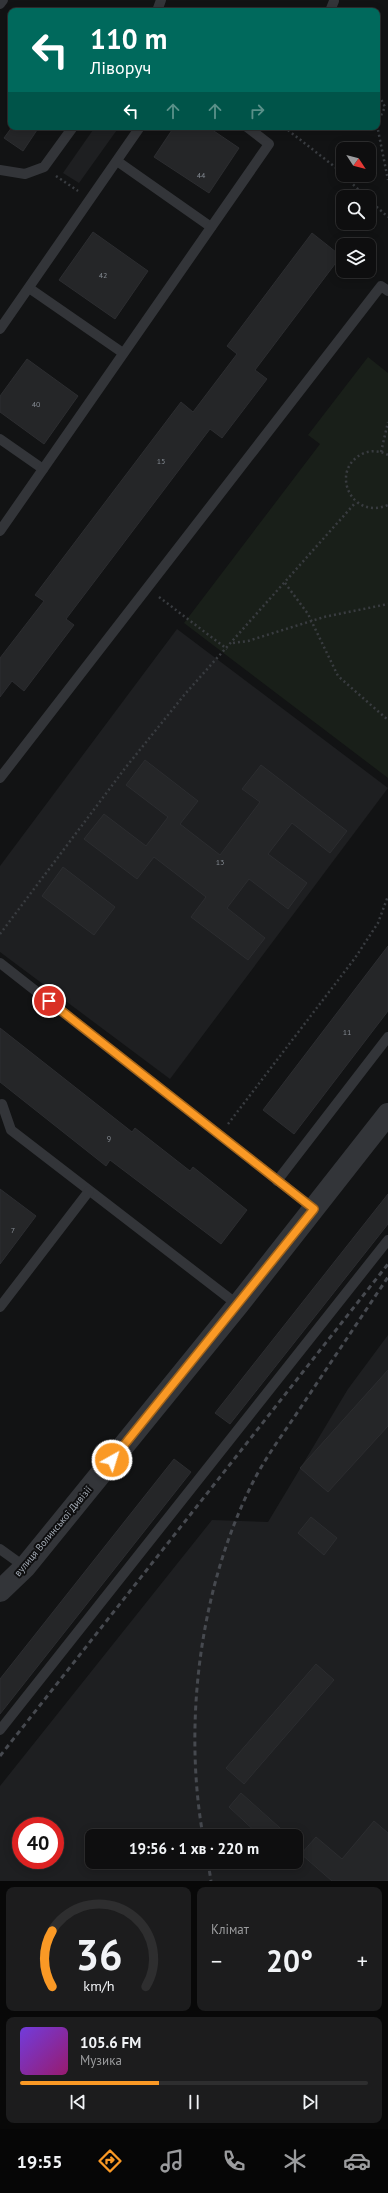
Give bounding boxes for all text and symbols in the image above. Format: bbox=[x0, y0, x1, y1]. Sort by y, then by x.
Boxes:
text: 110 m bbox=[90, 20, 167, 57]
icon: left bbox=[24, 24, 76, 76]
text: Ліворуч bbox=[90, 56, 151, 79]
icon: left bbox=[120, 100, 142, 122]
icon: ahead bbox=[162, 100, 184, 122]
icon: ahead bbox=[204, 100, 226, 122]
icon: right bbox=[246, 100, 268, 122]
north arrow bbox=[336, 142, 376, 182]
map controls bbox=[336, 142, 376, 278]
house number: 44 bbox=[197, 170, 206, 180]
button: search bbox=[336, 190, 376, 230]
button: layers bbox=[336, 238, 376, 278]
house number: 42 bbox=[99, 270, 107, 280]
house number: 40 bbox=[32, 399, 41, 409]
house number: 15 bbox=[157, 456, 165, 466]
house number: 13 bbox=[216, 857, 224, 867]
pin bbox=[32, 984, 66, 1018]
icon: arrive bbox=[38, 990, 60, 1012]
house number: 11 bbox=[343, 1027, 351, 1037]
house number: 9 bbox=[107, 1133, 111, 1143]
house number: 7 bbox=[11, 1225, 15, 1235]
position arrow bbox=[91, 1439, 133, 1481]
street label: вулиця Волинської Дивізії bbox=[11, 1483, 95, 1579]
speed limit sign: 40 bbox=[12, 1817, 64, 1869]
text: 19:56 · 1 хв · 220 m bbox=[129, 1839, 259, 1858]
text: Клімат bbox=[211, 1921, 249, 1938]
text: 36 bbox=[75, 1928, 122, 1981]
text: 20° bbox=[266, 1941, 313, 1980]
text: − bbox=[211, 1947, 222, 1975]
text: + bbox=[357, 1947, 368, 1975]
text: km/h bbox=[83, 1976, 114, 1995]
text: 105.6 FM bbox=[80, 2033, 141, 2052]
text: Музика bbox=[80, 2052, 122, 2069]
icon: previous bbox=[67, 2091, 89, 2113]
icon: pause bbox=[183, 2091, 205, 2113]
icon: next bbox=[299, 2091, 321, 2113]
icon: directions bbox=[96, 2147, 124, 2175]
icon: music bbox=[158, 2147, 186, 2175]
icon: phone bbox=[220, 2147, 248, 2175]
icon: climate bbox=[281, 2147, 309, 2175]
icon: car bbox=[343, 2147, 371, 2175]
text: 19:55 bbox=[17, 2150, 63, 2173]

